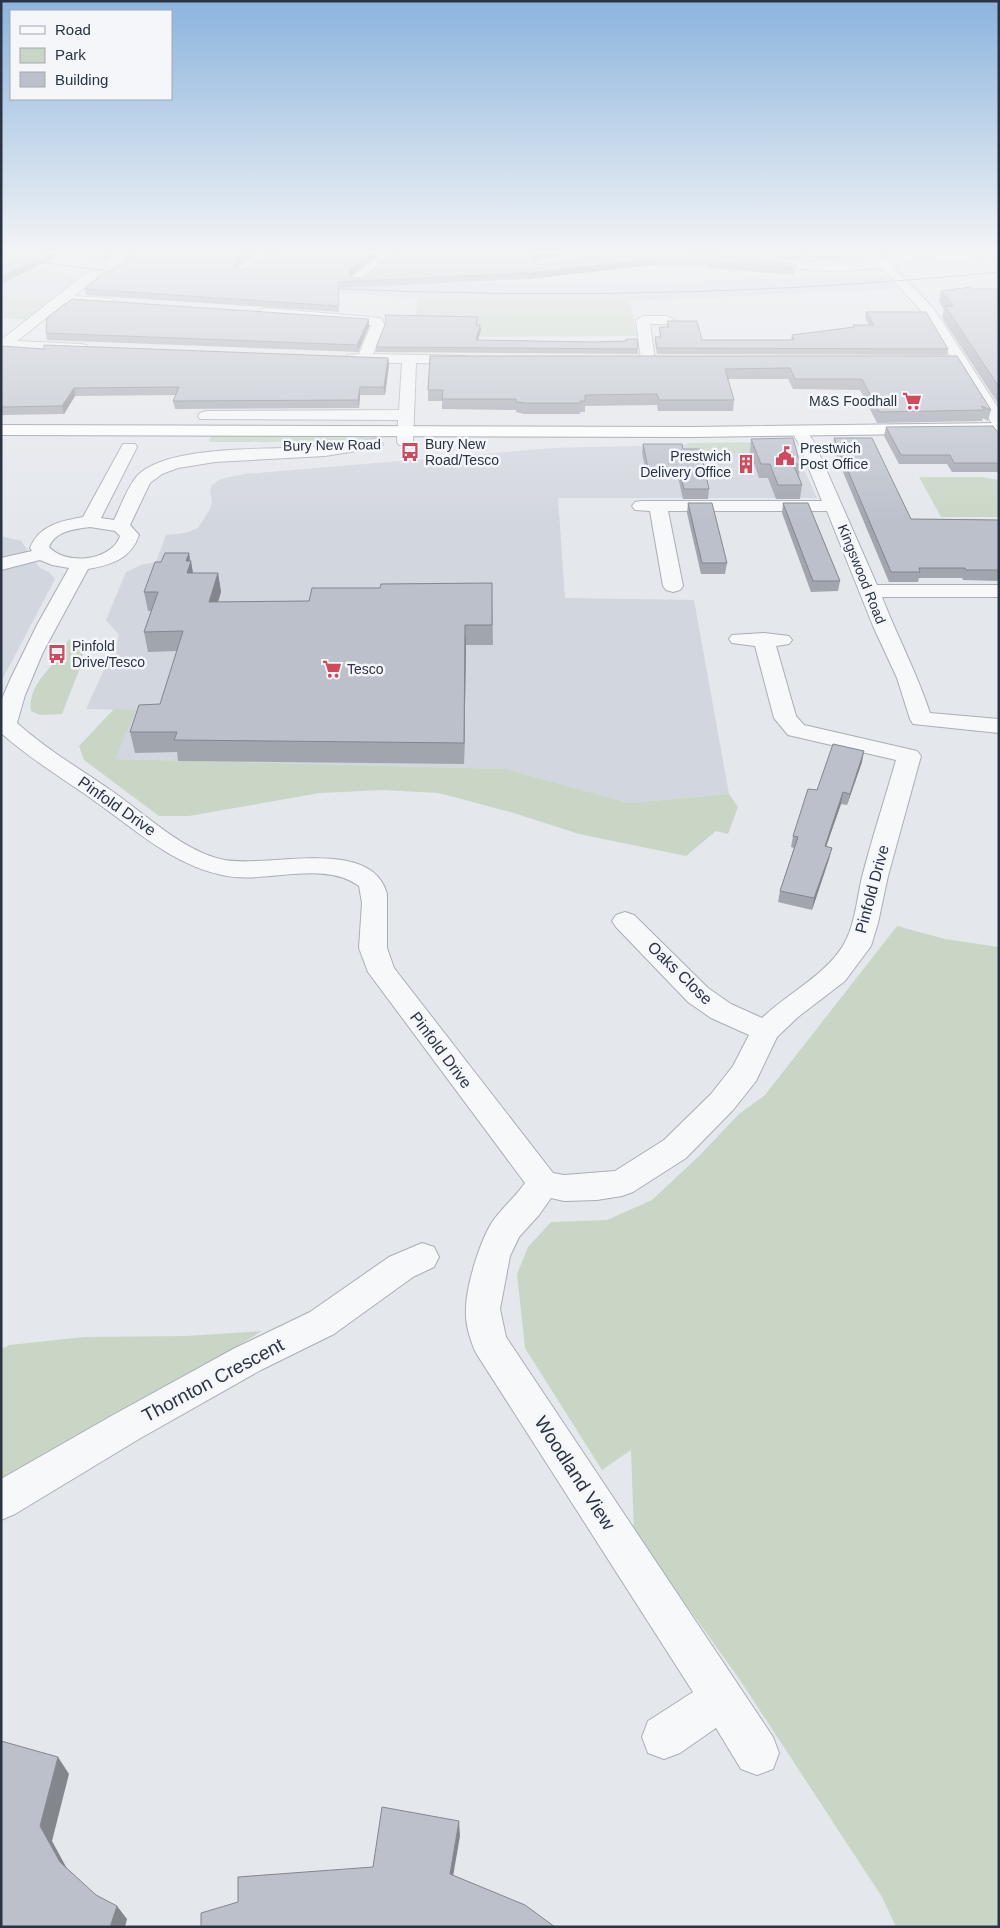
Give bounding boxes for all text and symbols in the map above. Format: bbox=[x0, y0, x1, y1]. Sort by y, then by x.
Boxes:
legend bbox=[10, 10, 172, 100]
text: Road bbox=[55, 21, 91, 38]
text: Park bbox=[55, 46, 86, 63]
text: Building bbox=[55, 71, 108, 88]
supermarket icon: M&S Foodhall bbox=[901, 390, 923, 412]
place label: M&S Foodhall bbox=[809, 393, 897, 409]
street label: Bury New Road bbox=[283, 436, 381, 454]
place label: Bury New Road/Tesco bbox=[425, 436, 499, 468]
place label: Prestwich Post Office bbox=[800, 440, 868, 472]
bus stop icon: Bury New Road/Tesco bbox=[399, 441, 421, 463]
public building icon: Prestwich Post Office bbox=[774, 445, 796, 467]
place label: Prestwich Delivery Office bbox=[640, 448, 731, 480]
building icon: Prestwich Delivery Office bbox=[735, 453, 757, 475]
street label: Kingswood Road bbox=[835, 522, 889, 626]
place label: Pinfold Drive/Tesco bbox=[72, 638, 145, 670]
bus stop icon: Pinfold Drive/Tesco bbox=[46, 643, 68, 665]
supermarket icon: Tesco bbox=[321, 658, 343, 680]
place label: Tesco bbox=[347, 661, 384, 677]
street label: Pinfold Drive bbox=[75, 773, 159, 839]
street label: Pinfold Drive bbox=[852, 843, 892, 935]
street label: Oaks Close bbox=[644, 938, 716, 1008]
street label: Pinfold Drive bbox=[407, 1009, 475, 1091]
street label: Thornton Crescent bbox=[139, 1333, 288, 1426]
street label: Woodland View bbox=[530, 1412, 620, 1534]

